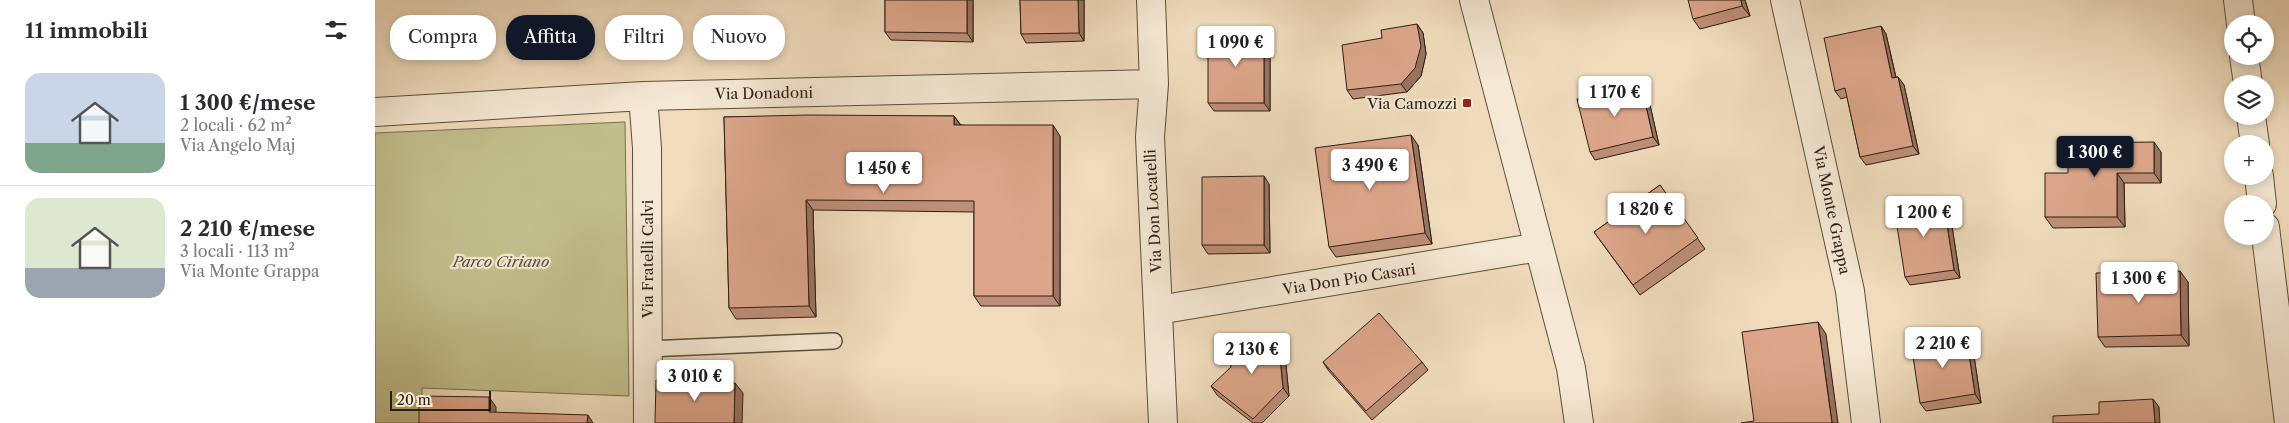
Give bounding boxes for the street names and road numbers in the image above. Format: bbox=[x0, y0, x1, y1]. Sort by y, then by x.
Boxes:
street label: Via Donadoni bbox=[714, 83, 814, 103]
street label: Via Monte Grappa bbox=[1809, 143, 1855, 276]
street label: Via Don Locatelli bbox=[1140, 148, 1166, 274]
street label: Via Fratelli Calvi bbox=[638, 199, 657, 319]
street label: Via Don Pio Casari bbox=[1280, 259, 1417, 299]

